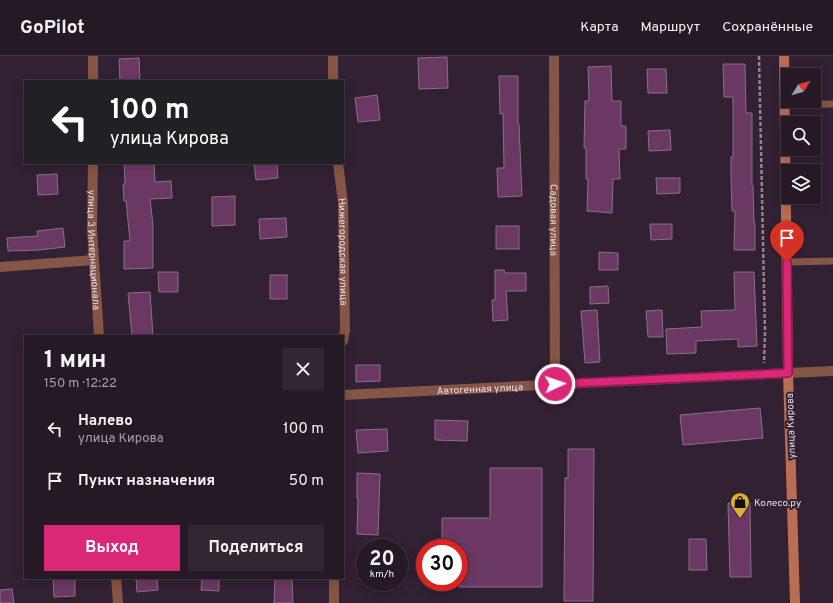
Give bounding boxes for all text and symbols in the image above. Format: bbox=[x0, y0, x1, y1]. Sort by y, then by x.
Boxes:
text: GoPilot bbox=[20, 16, 85, 40]
text: Карта bbox=[580, 19, 619, 36]
text: Маршрут bbox=[641, 19, 700, 36]
text: Сохранённые bbox=[722, 19, 813, 36]
north arrow bbox=[781, 68, 821, 108]
map controls bbox=[781, 68, 821, 204]
text: 100 m bbox=[110, 93, 190, 129]
icon: left bbox=[44, 96, 96, 148]
button: search bbox=[781, 116, 821, 156]
text: улица Кирова bbox=[110, 128, 229, 151]
button: layers bbox=[781, 164, 821, 204]
street label: Садовая улица bbox=[546, 184, 560, 256]
street label: улица 3 Интернационала bbox=[84, 190, 102, 310]
street label: Нижегородская улица bbox=[335, 197, 350, 306]
pin bbox=[770, 221, 804, 262]
icon: arrive bbox=[776, 227, 798, 249]
text: 1 мин bbox=[44, 346, 106, 376]
button: close bbox=[282, 348, 324, 390]
position arrow bbox=[534, 363, 576, 405]
text: 150 m · 12:22 bbox=[44, 376, 117, 392]
street label: Автогенная улица bbox=[436, 381, 523, 398]
street label: улица Кирова bbox=[784, 393, 799, 459]
text: Налево bbox=[78, 412, 133, 431]
icon: left bbox=[44, 418, 66, 440]
text: 100 m bbox=[283, 420, 324, 439]
text: улица Кирова bbox=[78, 431, 164, 447]
icon: arrive bbox=[44, 470, 66, 492]
text: Пункт назначения bbox=[78, 472, 215, 491]
text: 50 m bbox=[289, 472, 324, 491]
shop icon: Колесо.ру bbox=[729, 491, 751, 519]
place label: Колесо.ру bbox=[754, 497, 801, 510]
button: Выход bbox=[44, 525, 180, 571]
button: Поделиться bbox=[188, 525, 324, 571]
speed limit sign: 30 bbox=[416, 539, 468, 591]
text: 20 bbox=[369, 547, 395, 573]
text: km/h bbox=[370, 568, 394, 581]

